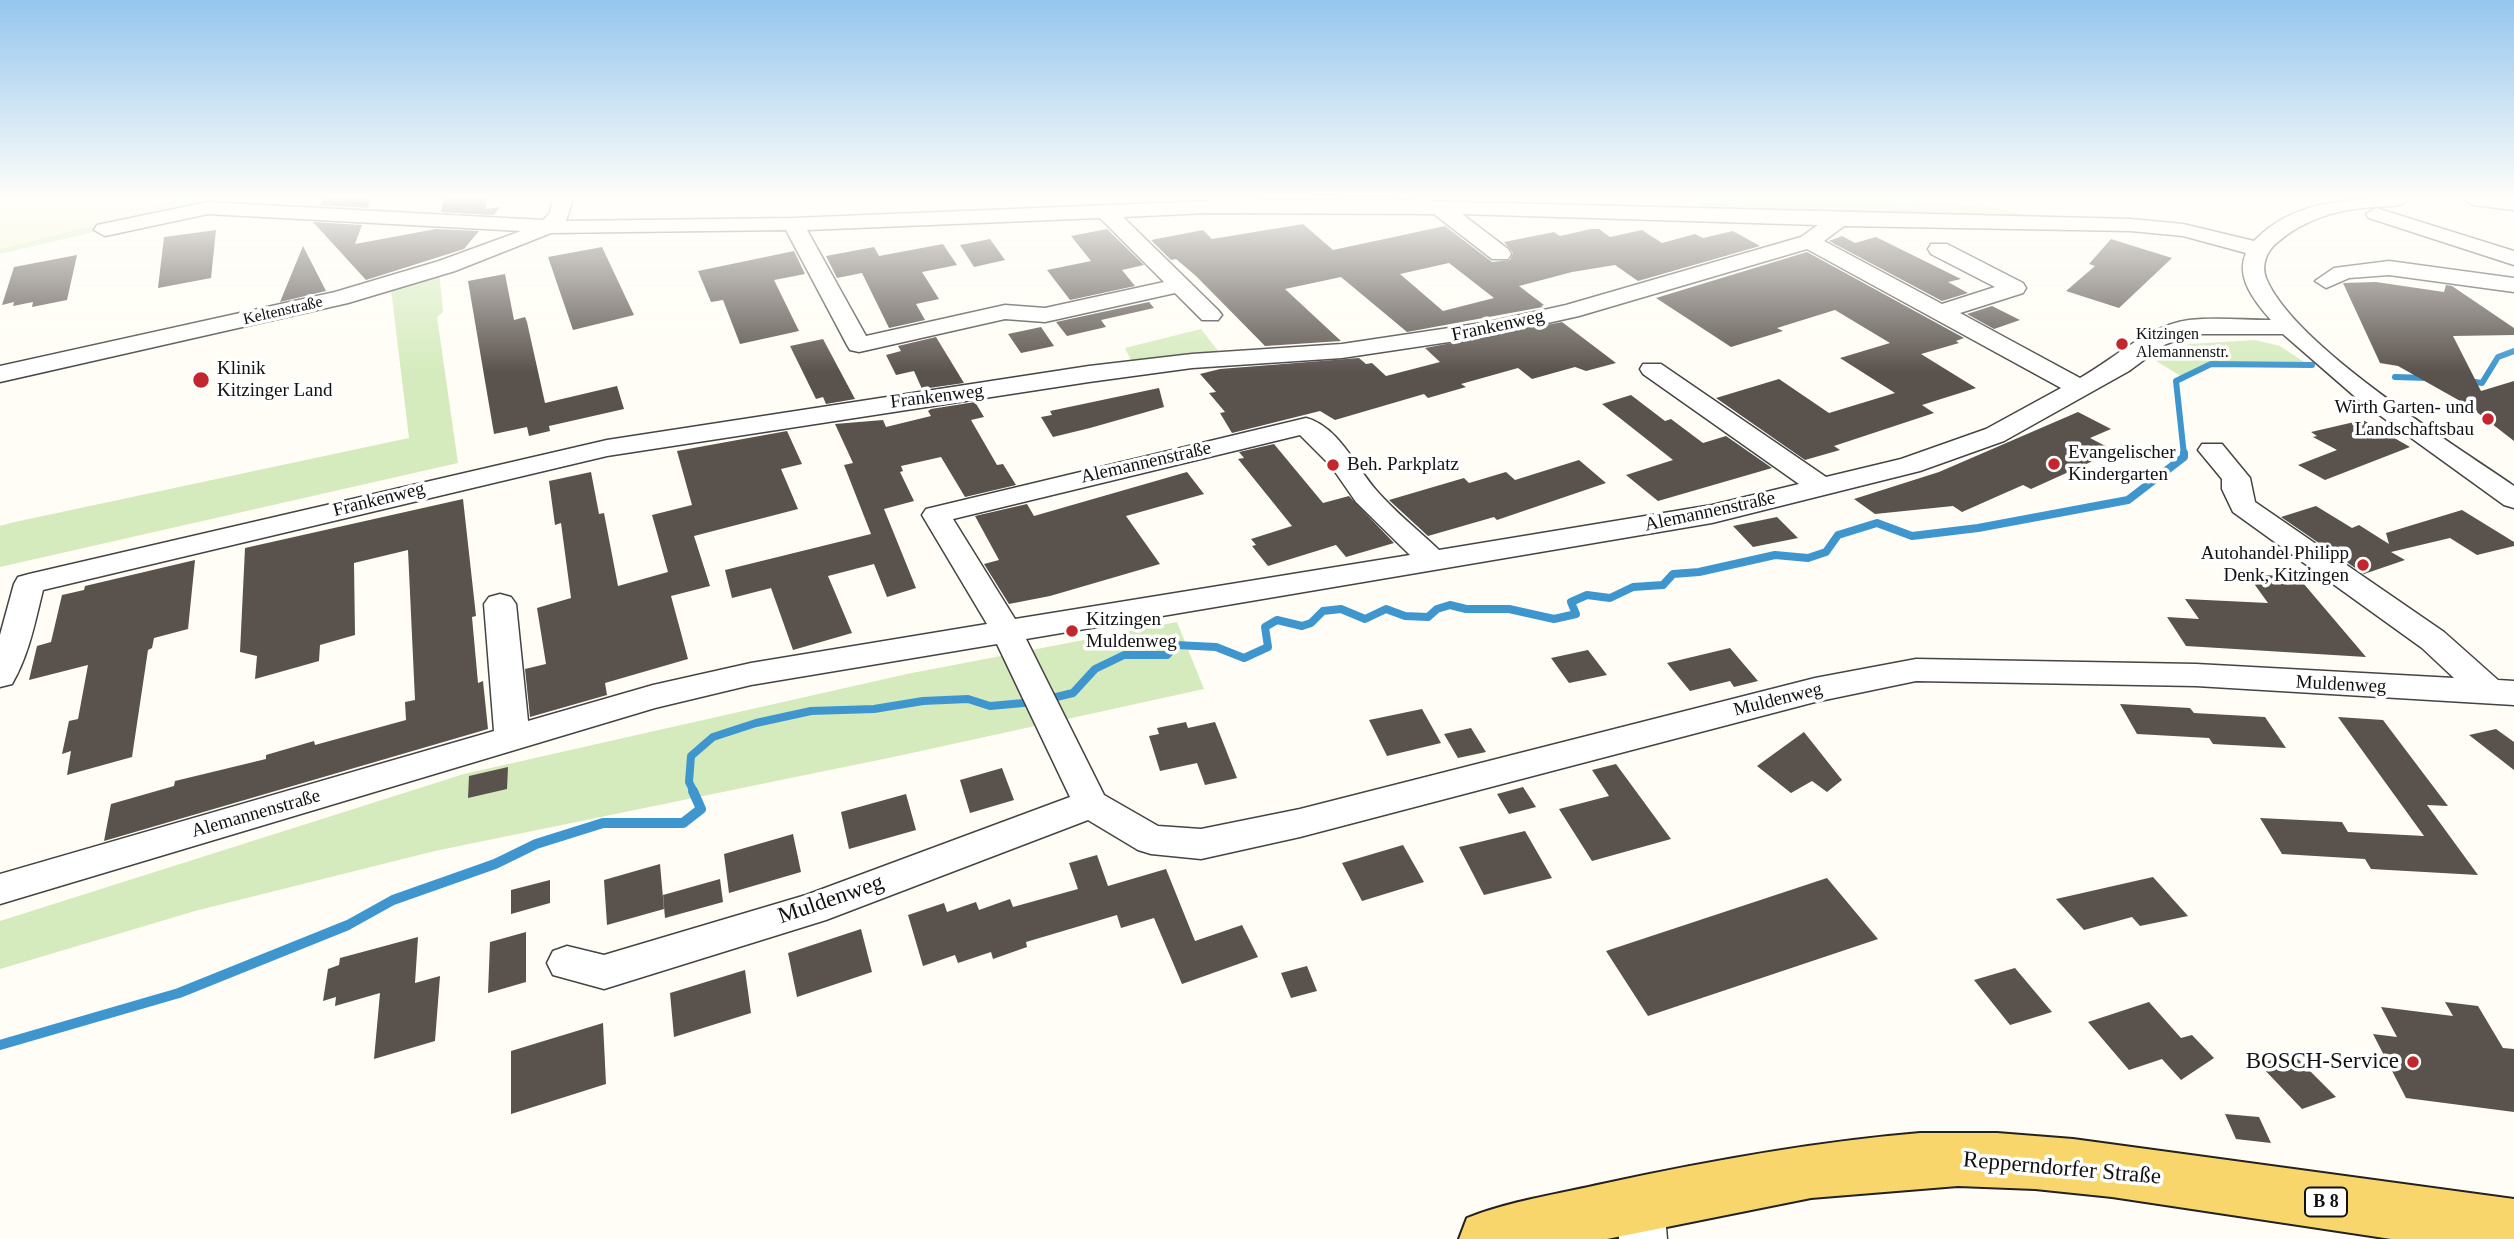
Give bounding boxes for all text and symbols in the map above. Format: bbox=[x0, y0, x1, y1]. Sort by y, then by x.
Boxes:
street label: Keltenstraße bbox=[241, 293, 325, 329]
street label: Frankenweg bbox=[1450, 305, 1546, 347]
place label: Kitzingen Alemannenstr. bbox=[2136, 325, 2229, 363]
marker: Kitzingen Alemannenstr. bbox=[2114, 336, 2130, 352]
place label: Klinik Kitzinger Land bbox=[217, 358, 333, 402]
marker: Klinik Kitzinger Land bbox=[191, 370, 211, 390]
street label: Frankenweg bbox=[889, 380, 985, 414]
place label: Wirth Garten- und Landschaftsbau bbox=[2334, 397, 2474, 441]
marker: Wirth Garten- und Landschaftsbau bbox=[2480, 411, 2496, 427]
street label: Alemannenstraße bbox=[1079, 437, 1213, 489]
place label: Evangelischer Kindergarten bbox=[2068, 442, 2176, 486]
place label: Beh. Parkplatz bbox=[1347, 454, 1459, 476]
marker: Evangelischer Kindergarten bbox=[2046, 456, 2062, 472]
marker: Beh. Parkplatz bbox=[1325, 457, 1341, 473]
street label: Frankenweg bbox=[331, 478, 427, 522]
street label: Alemannenstraße bbox=[1643, 487, 1777, 537]
place label: Autohandel Philipp Denk, Kitzingen bbox=[2201, 543, 2349, 587]
marker: Autohandel Philipp Denk, Kitzingen bbox=[2355, 557, 2371, 573]
place label: Kitzingen Muldenweg bbox=[1086, 609, 1177, 653]
marker: Kitzingen Muldenweg bbox=[1064, 623, 1080, 639]
street label: Muldenweg bbox=[2295, 671, 2387, 699]
street label: Muldenweg bbox=[1731, 678, 1825, 722]
street label: Alemannenstraße bbox=[189, 785, 323, 843]
street label: Muldenweg bbox=[775, 869, 887, 931]
place label: BOSCH-Service bbox=[2246, 1048, 2399, 1076]
marker: BOSCH-Service bbox=[2405, 1054, 2421, 1070]
street label: Repperndorfer Straße bbox=[1962, 1147, 2162, 1191]
road number: B 8 bbox=[2305, 1188, 2347, 1217]

